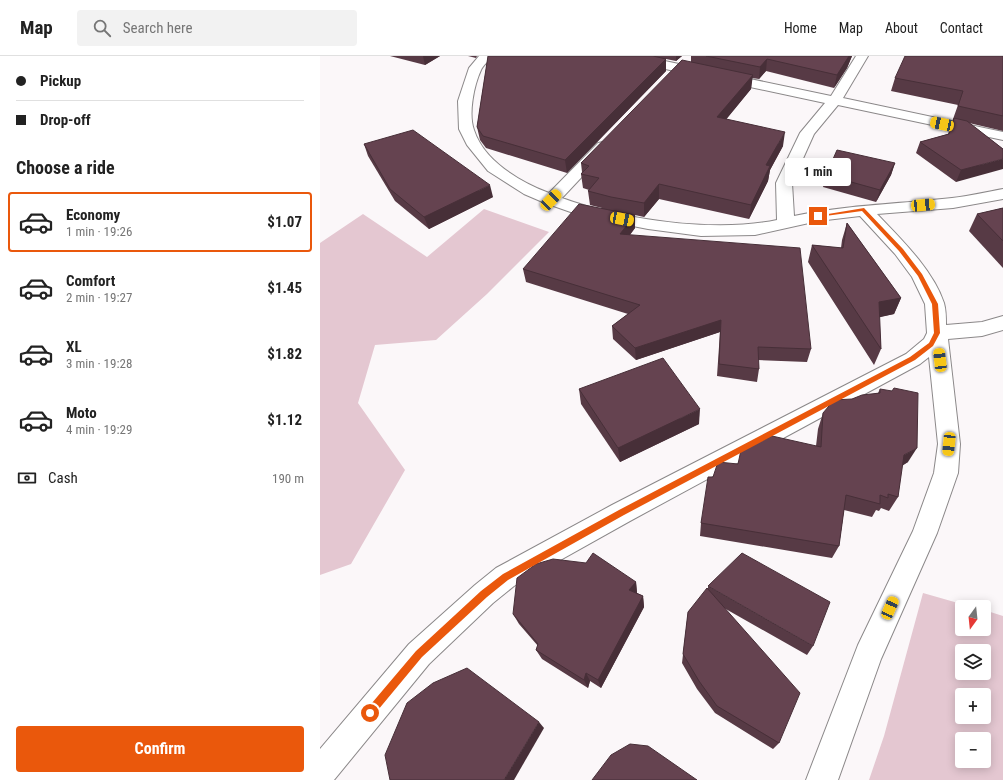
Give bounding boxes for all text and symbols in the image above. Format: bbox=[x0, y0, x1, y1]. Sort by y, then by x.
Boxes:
search box bbox=[77, 10, 357, 46]
text: Map bbox=[20, 16, 53, 39]
icon: search bbox=[91, 17, 113, 39]
text: Search here bbox=[123, 19, 193, 37]
text: Home bbox=[784, 20, 817, 36]
text: Map bbox=[839, 20, 863, 36]
text: About bbox=[885, 20, 918, 36]
text: Contact bbox=[940, 20, 983, 36]
text: Pickup bbox=[40, 72, 81, 90]
text: Drop-off bbox=[40, 111, 91, 129]
car bbox=[929, 116, 955, 132]
text: Choose a ride bbox=[16, 157, 115, 178]
callout: 1 min bbox=[785, 158, 851, 186]
text: 1 min bbox=[804, 164, 832, 179]
car bbox=[538, 187, 564, 213]
car bbox=[911, 198, 935, 212]
icon: car bbox=[18, 204, 54, 240]
text: Economy bbox=[66, 206, 120, 224]
route end bbox=[809, 207, 827, 225]
car bbox=[609, 211, 635, 227]
text: $1.07 bbox=[267, 213, 302, 231]
text: 1 min · 19:26 bbox=[66, 224, 132, 239]
icon: car bbox=[18, 270, 54, 306]
text: Comfort bbox=[66, 272, 115, 290]
text: $1.45 bbox=[267, 279, 302, 297]
text: 2 min · 19:27 bbox=[66, 290, 132, 305]
icon: car bbox=[18, 336, 54, 372]
text: XL bbox=[66, 338, 82, 356]
text: $1.82 bbox=[267, 345, 302, 363]
car bbox=[933, 347, 947, 373]
text: 3 min · 19:28 bbox=[66, 356, 132, 371]
icon: car bbox=[18, 402, 54, 438]
text: Moto bbox=[66, 404, 97, 422]
text: $1.12 bbox=[267, 411, 302, 429]
text: 4 min · 19:29 bbox=[66, 422, 132, 437]
car bbox=[942, 431, 956, 457]
icon: cash bbox=[16, 467, 38, 489]
text: Cash bbox=[48, 469, 78, 487]
text: 190 m bbox=[272, 471, 304, 486]
car bbox=[880, 595, 900, 621]
north arrow bbox=[955, 600, 991, 636]
map controls bbox=[955, 600, 991, 768]
button: layers bbox=[955, 644, 991, 680]
button: + bbox=[955, 688, 991, 724]
route start bbox=[361, 704, 379, 722]
button: Confirm bbox=[16, 726, 304, 772]
button: − bbox=[955, 732, 991, 768]

